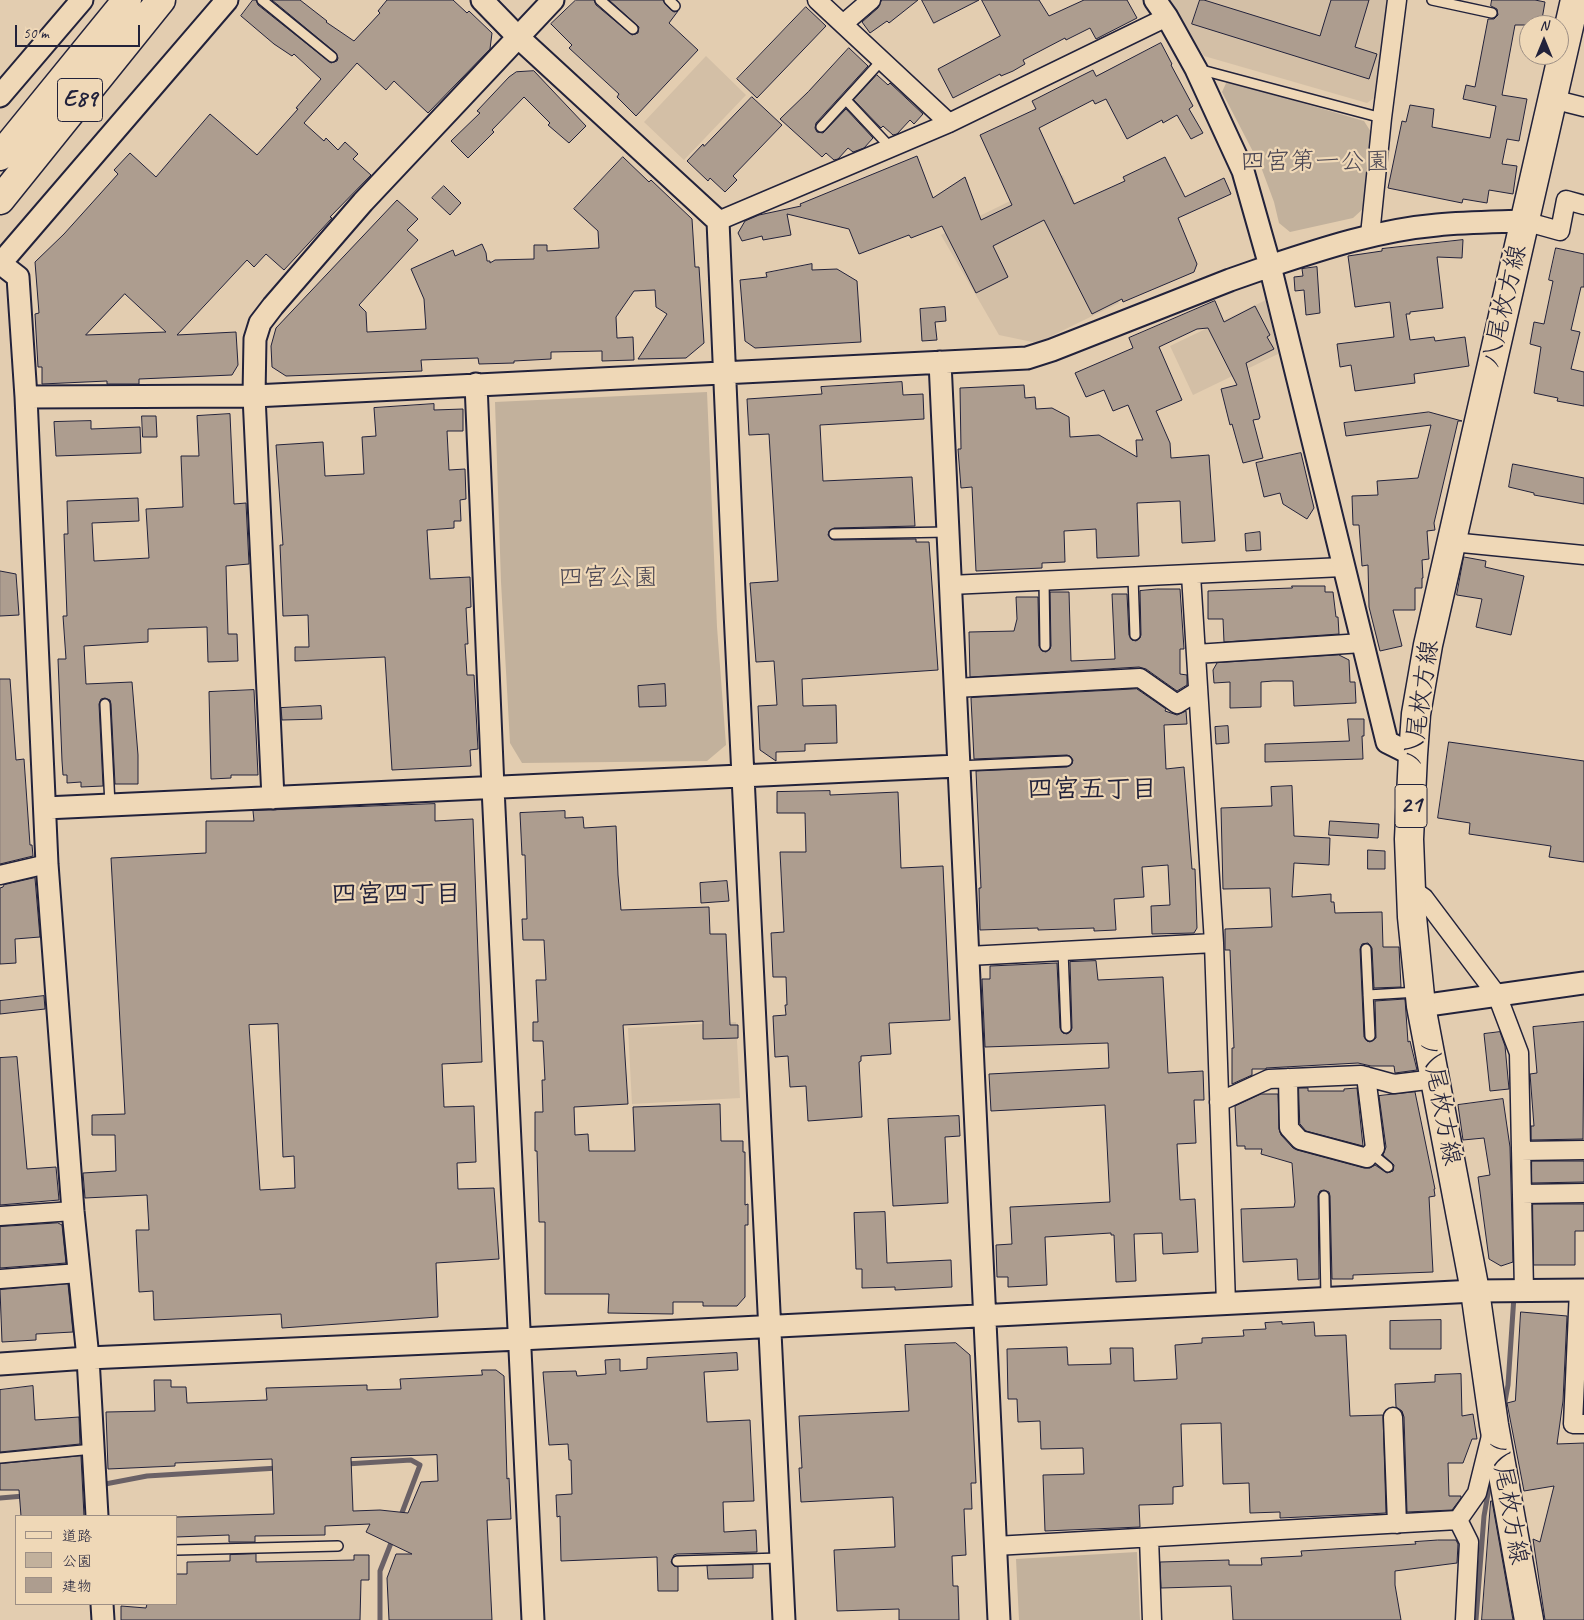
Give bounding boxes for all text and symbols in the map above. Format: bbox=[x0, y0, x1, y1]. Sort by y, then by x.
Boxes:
scale bar bbox=[18, 15, 142, 47]
north arrow bbox=[1519, 15, 1569, 65]
text: N bbox=[1540, 17, 1548, 34]
text: 50 m bbox=[23, 24, 49, 43]
road number: E89 bbox=[58, 78, 102, 122]
park label: 四宮第一公園 bbox=[1240, 147, 1390, 177]
street label: 八尾枚方線 bbox=[1476, 242, 1534, 370]
park label: 四宮公園 bbox=[558, 563, 658, 593]
street label: 八尾枚方線 bbox=[1398, 638, 1446, 766]
district label: 四宮五丁目 bbox=[1027, 774, 1157, 806]
road number: 21 bbox=[1395, 784, 1427, 828]
district label: 四宮四丁目 bbox=[331, 879, 461, 911]
street label: 八尾枚方線 bbox=[1413, 1040, 1467, 1168]
street label: 八尾枚方線 bbox=[1482, 1439, 1534, 1567]
legend bbox=[15, 1515, 178, 1605]
text: 道路 bbox=[62, 1527, 92, 1546]
text: 公園 bbox=[62, 1552, 92, 1571]
text: 建物 bbox=[62, 1577, 92, 1596]

